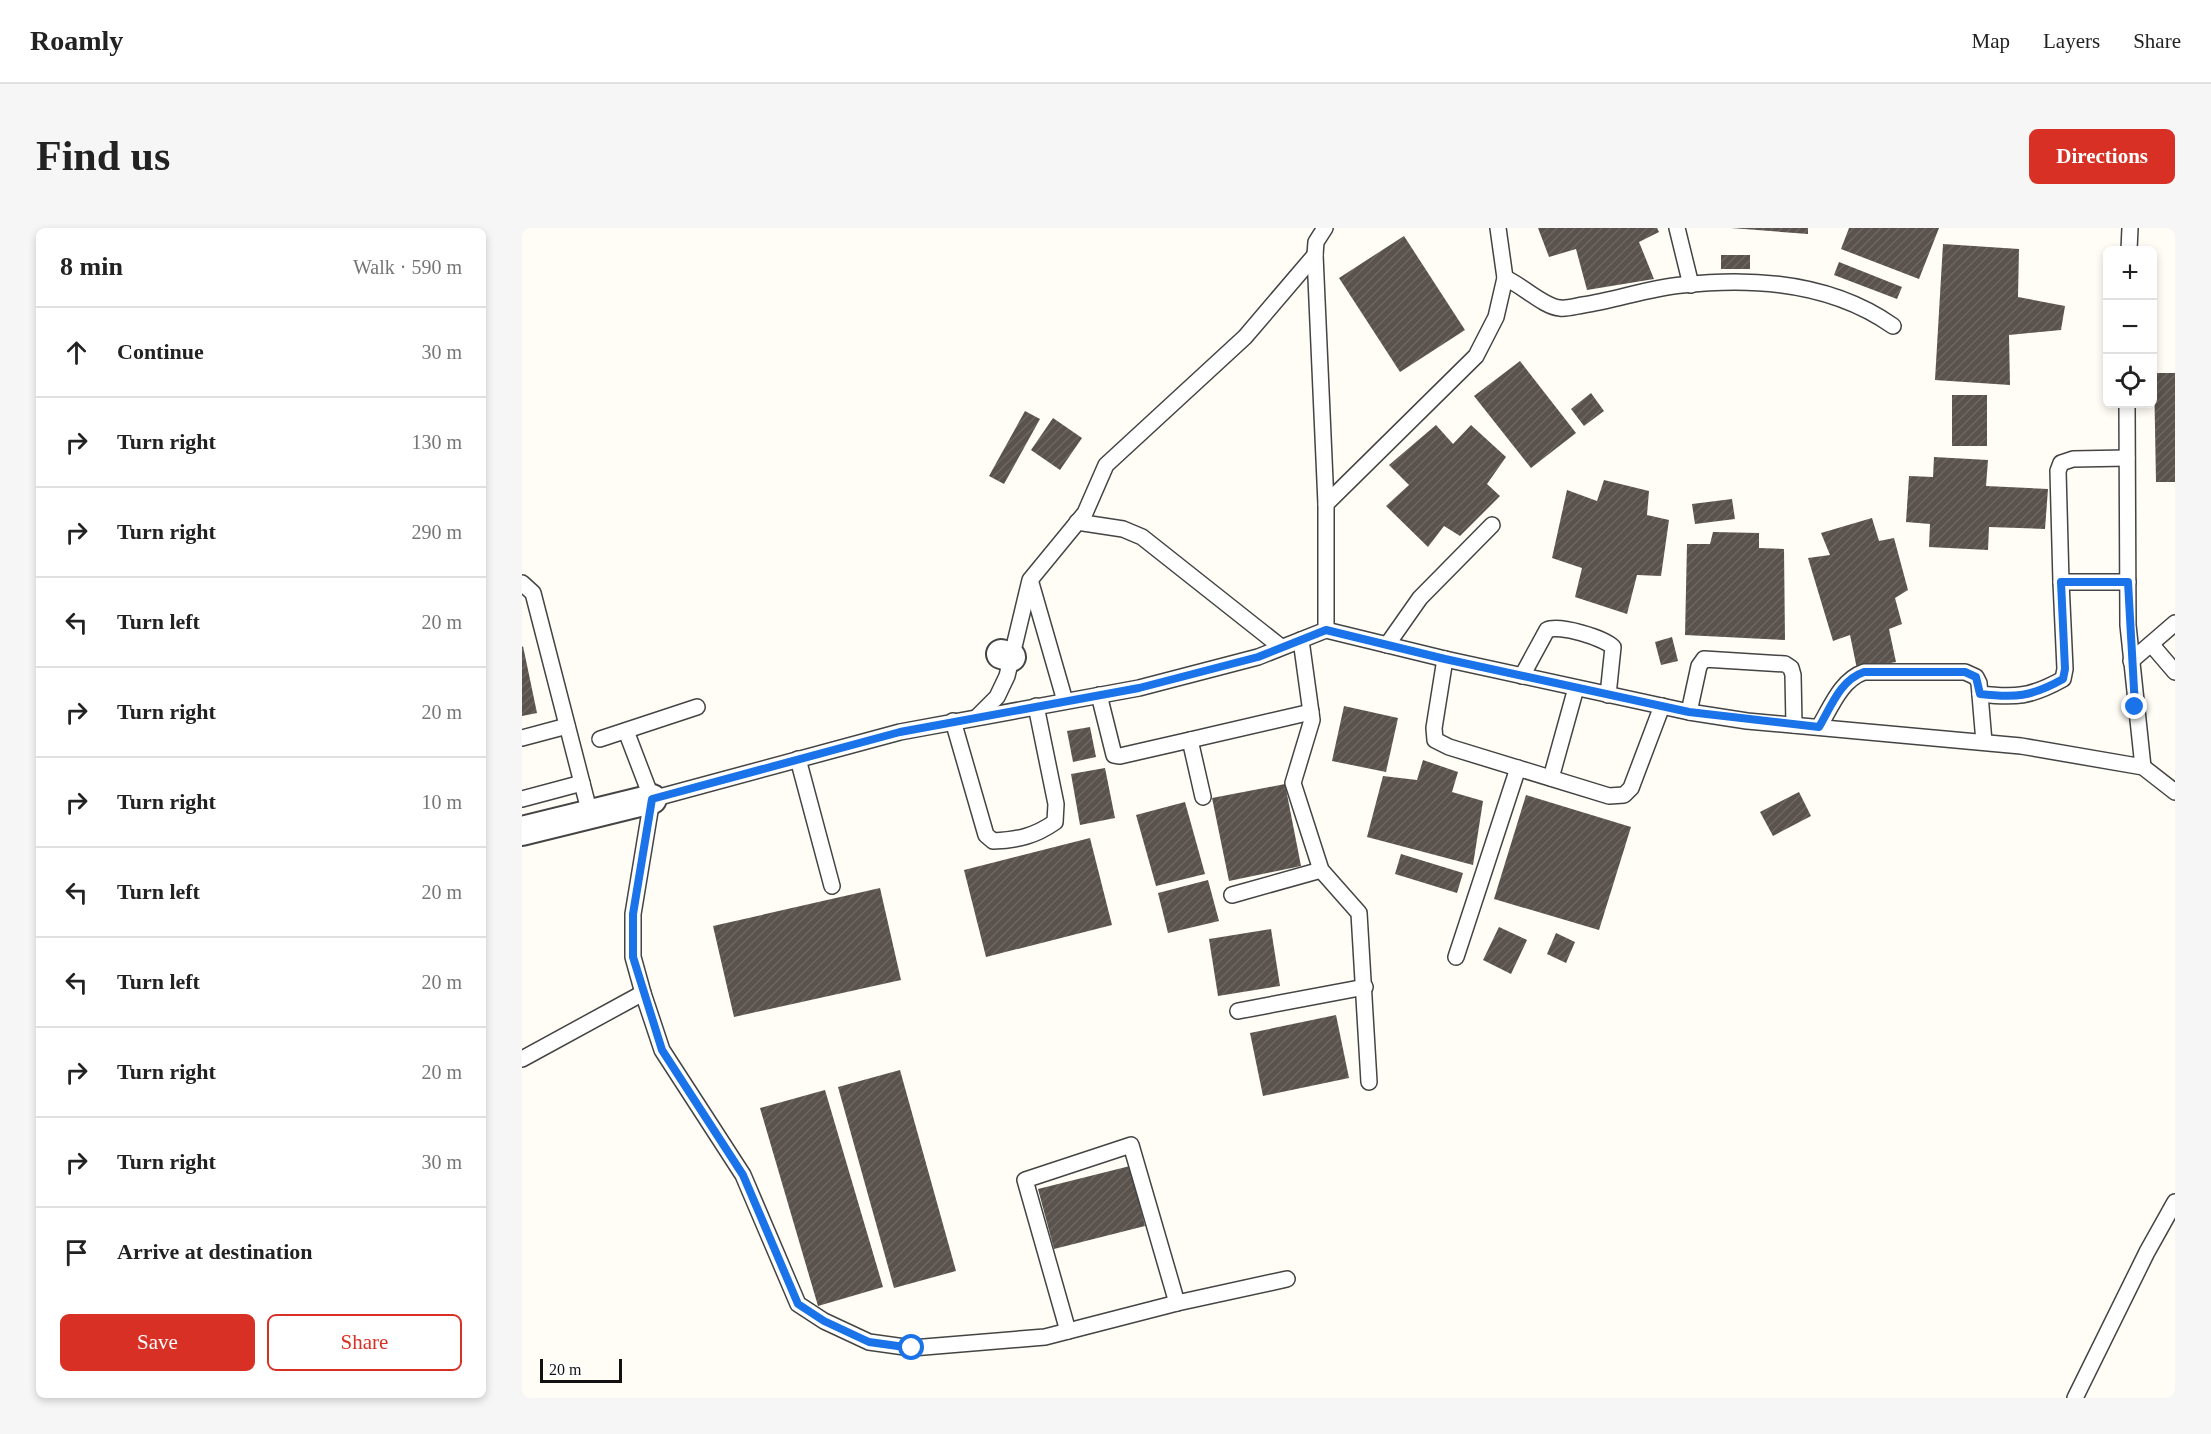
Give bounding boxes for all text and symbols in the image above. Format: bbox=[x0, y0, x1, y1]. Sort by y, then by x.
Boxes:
text: Roamly bbox=[30, 25, 123, 56]
text: Map bbox=[1972, 29, 2010, 53]
text: Layers bbox=[2043, 29, 2100, 53]
text: Share bbox=[2133, 29, 2181, 53]
button: Directions bbox=[2029, 129, 2175, 184]
text: Find us bbox=[36, 133, 170, 179]
map controls bbox=[2103, 246, 2157, 408]
button: + bbox=[2103, 246, 2157, 300]
text: 8 min bbox=[60, 252, 123, 281]
text: Walk · 590 m bbox=[353, 256, 462, 278]
button: − bbox=[2103, 300, 2157, 354]
icon: ahead bbox=[60, 336, 93, 369]
text: Continue bbox=[117, 339, 204, 364]
text: 30 m bbox=[421, 341, 462, 363]
button: locate bbox=[2103, 354, 2157, 408]
icon: right bbox=[60, 426, 93, 459]
text: Turn right bbox=[117, 429, 216, 454]
text: 130 m bbox=[411, 431, 462, 453]
icon: right bbox=[60, 516, 93, 549]
text: Turn right bbox=[117, 519, 216, 544]
text: 290 m bbox=[411, 521, 462, 543]
icon: left bbox=[60, 606, 93, 639]
text: Turn left bbox=[117, 609, 200, 634]
text: 20 m bbox=[421, 611, 462, 633]
route end bbox=[2121, 693, 2147, 719]
icon: right bbox=[60, 696, 93, 729]
text: Turn right bbox=[117, 699, 216, 724]
text: 20 m bbox=[421, 701, 462, 723]
icon: right bbox=[60, 786, 93, 819]
text: Turn right bbox=[117, 789, 216, 814]
text: 10 m bbox=[421, 791, 462, 813]
icon: left bbox=[60, 876, 93, 909]
text: Turn left bbox=[117, 879, 200, 904]
text: 20 m bbox=[421, 881, 462, 903]
icon: left bbox=[60, 966, 93, 999]
text: Turn left bbox=[117, 969, 200, 994]
text: 20 m bbox=[421, 971, 462, 993]
icon: right bbox=[60, 1056, 93, 1089]
text: Turn right bbox=[117, 1059, 216, 1084]
text: 20 m bbox=[421, 1061, 462, 1083]
icon: right bbox=[60, 1146, 93, 1179]
text: Turn right bbox=[117, 1149, 216, 1174]
text: 30 m bbox=[421, 1151, 462, 1173]
icon: arrive bbox=[60, 1236, 93, 1269]
text: Arrive at destination bbox=[117, 1239, 313, 1264]
button: Save bbox=[60, 1314, 255, 1371]
button: Share bbox=[267, 1314, 462, 1371]
route start bbox=[898, 1334, 924, 1360]
scale bar bbox=[540, 1356, 622, 1384]
text: 20 m bbox=[549, 1361, 581, 1378]

